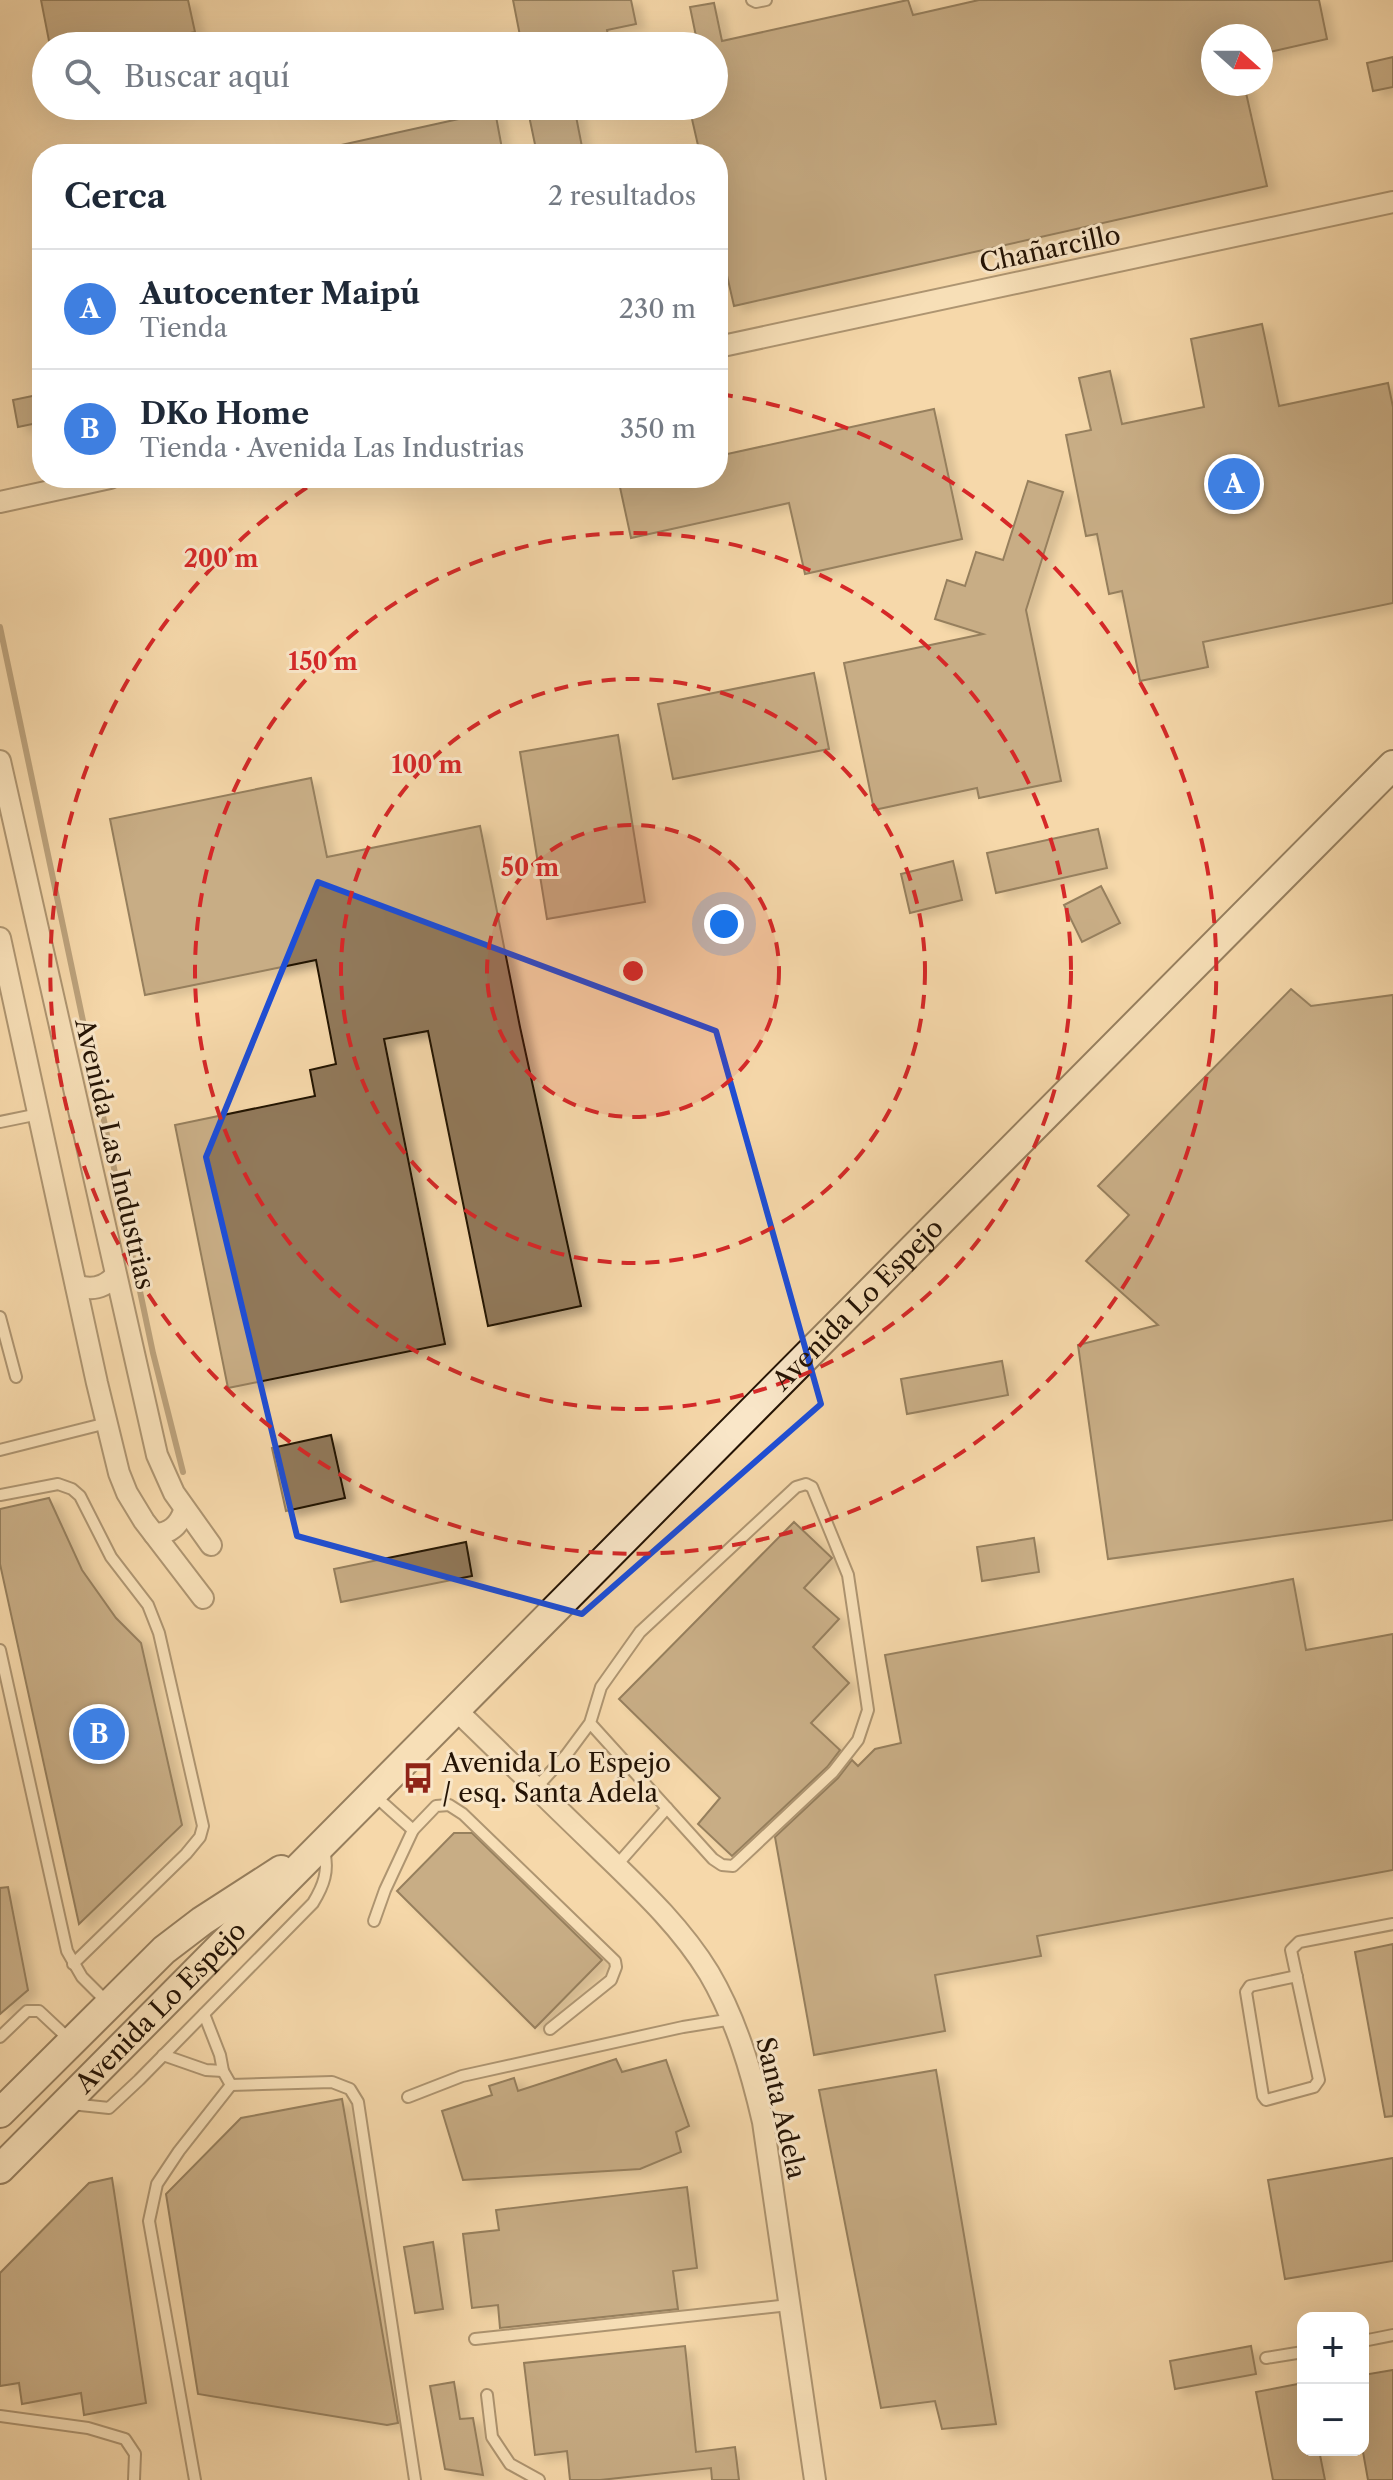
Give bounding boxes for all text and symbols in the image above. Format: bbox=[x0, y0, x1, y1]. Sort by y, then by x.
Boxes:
north arrow bbox=[1201, 24, 1273, 96]
search box bbox=[32, 32, 728, 120]
icon: search bbox=[60, 54, 104, 98]
text: Buscar aquí bbox=[124, 58, 290, 95]
text: Cerca bbox=[64, 175, 166, 217]
text: 2 resultados bbox=[548, 180, 696, 212]
street label: Chañarcillo bbox=[977, 218, 1123, 280]
text: Autocenter Maipú bbox=[140, 275, 420, 312]
text: A bbox=[80, 293, 100, 325]
text: 230 m bbox=[619, 293, 696, 325]
text: Tienda bbox=[140, 312, 227, 344]
text: DKo Home bbox=[140, 395, 309, 432]
text: B bbox=[80, 413, 100, 445]
text: 350 m bbox=[620, 413, 696, 445]
text: Tienda · Avenida Las Industrias bbox=[140, 432, 524, 464]
pin: A bbox=[1208, 454, 1260, 514]
text: 200 m bbox=[184, 544, 258, 573]
text: 150 m bbox=[288, 647, 358, 676]
text: 100 m bbox=[391, 750, 463, 779]
text: 50 m bbox=[501, 853, 559, 882]
your location bbox=[704, 904, 744, 944]
centre of rings bbox=[619, 957, 647, 985]
street label: Avenida Las Industrias bbox=[68, 1014, 162, 1293]
street label: Avenida Lo Espejo bbox=[765, 1212, 950, 1398]
pin: B bbox=[73, 1704, 125, 1764]
place label: Avenida Lo Espejo / esq. Santa Adela bbox=[441, 1747, 671, 1809]
bus stop icon: Avenida Lo Espejo / esq. Santa Adela bbox=[401, 1761, 435, 1795]
street label: Avenida Lo Espejo bbox=[68, 1915, 253, 2100]
street label: Santa Adela bbox=[749, 2034, 813, 2182]
map controls bbox=[1297, 2312, 1369, 2456]
button: + bbox=[1297, 2312, 1369, 2384]
button: − bbox=[1297, 2384, 1369, 2456]

